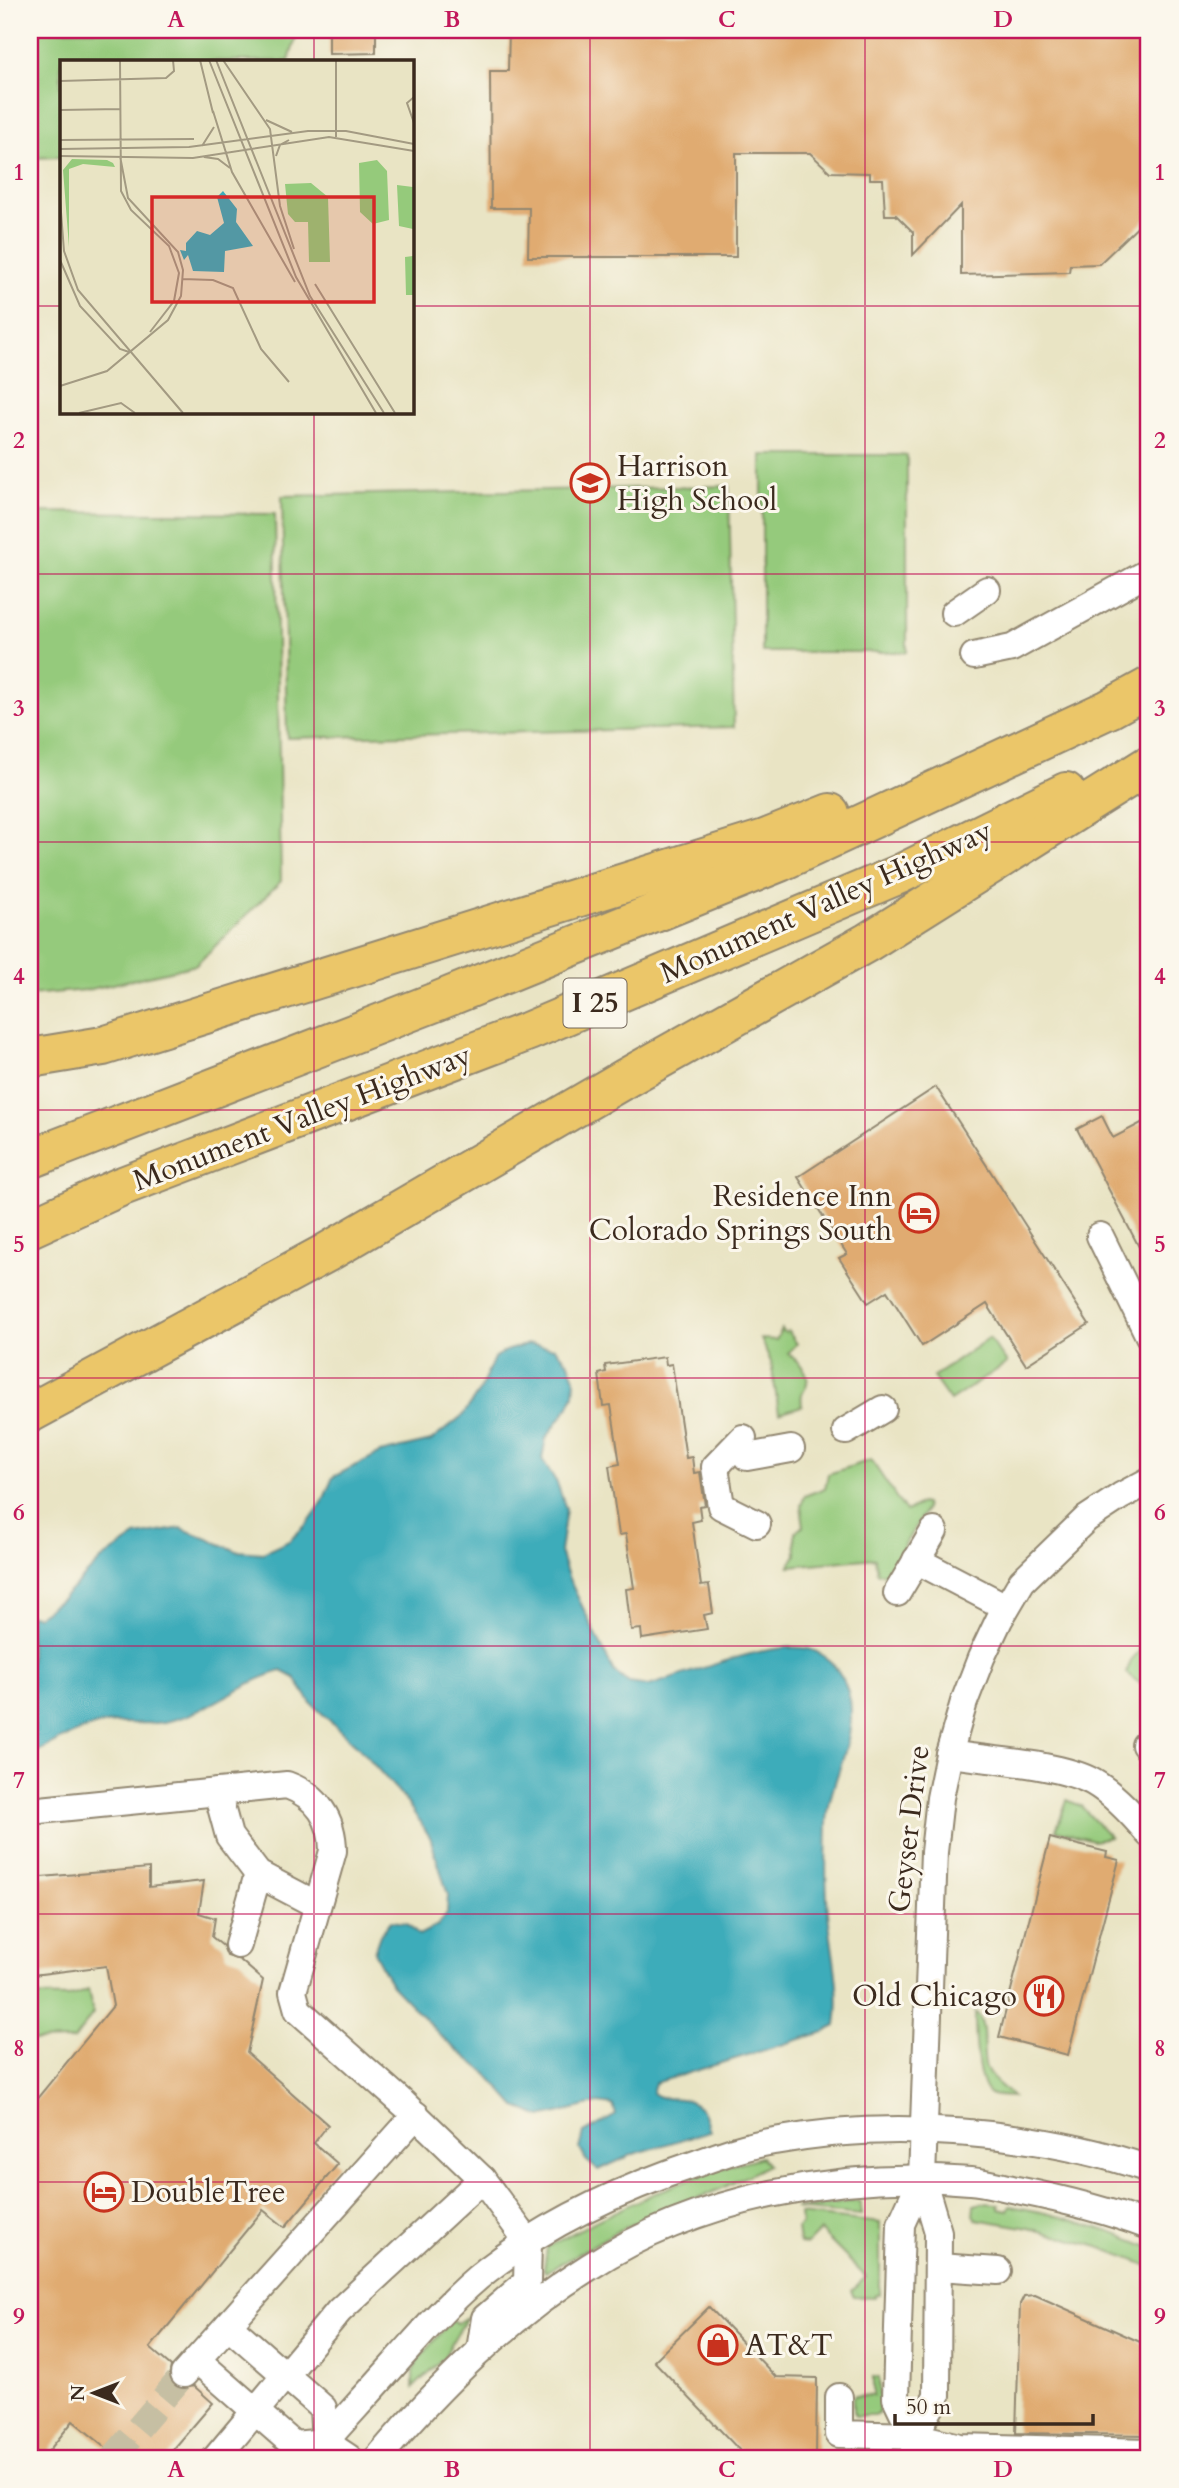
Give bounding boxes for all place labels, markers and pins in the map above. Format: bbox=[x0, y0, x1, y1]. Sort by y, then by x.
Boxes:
place label: Harrison High School bbox=[617, 446, 777, 521]
school or university icon: Harrison High School bbox=[569, 462, 611, 504]
place label: Residence Inn Colorado Springs South bbox=[589, 1176, 893, 1251]
hotel icon: Residence Inn Colorado Springs South bbox=[898, 1192, 940, 1234]
restaurant icon: Old Chicago bbox=[1023, 1975, 1065, 2017]
place label: Old Chicago bbox=[852, 1976, 1017, 2017]
hotel icon: DoubleTree bbox=[83, 2171, 125, 2213]
place label: DoubleTree bbox=[131, 2172, 286, 2213]
shop icon: AT&T bbox=[697, 2324, 739, 2366]
place label: AT&T bbox=[745, 2325, 833, 2366]

